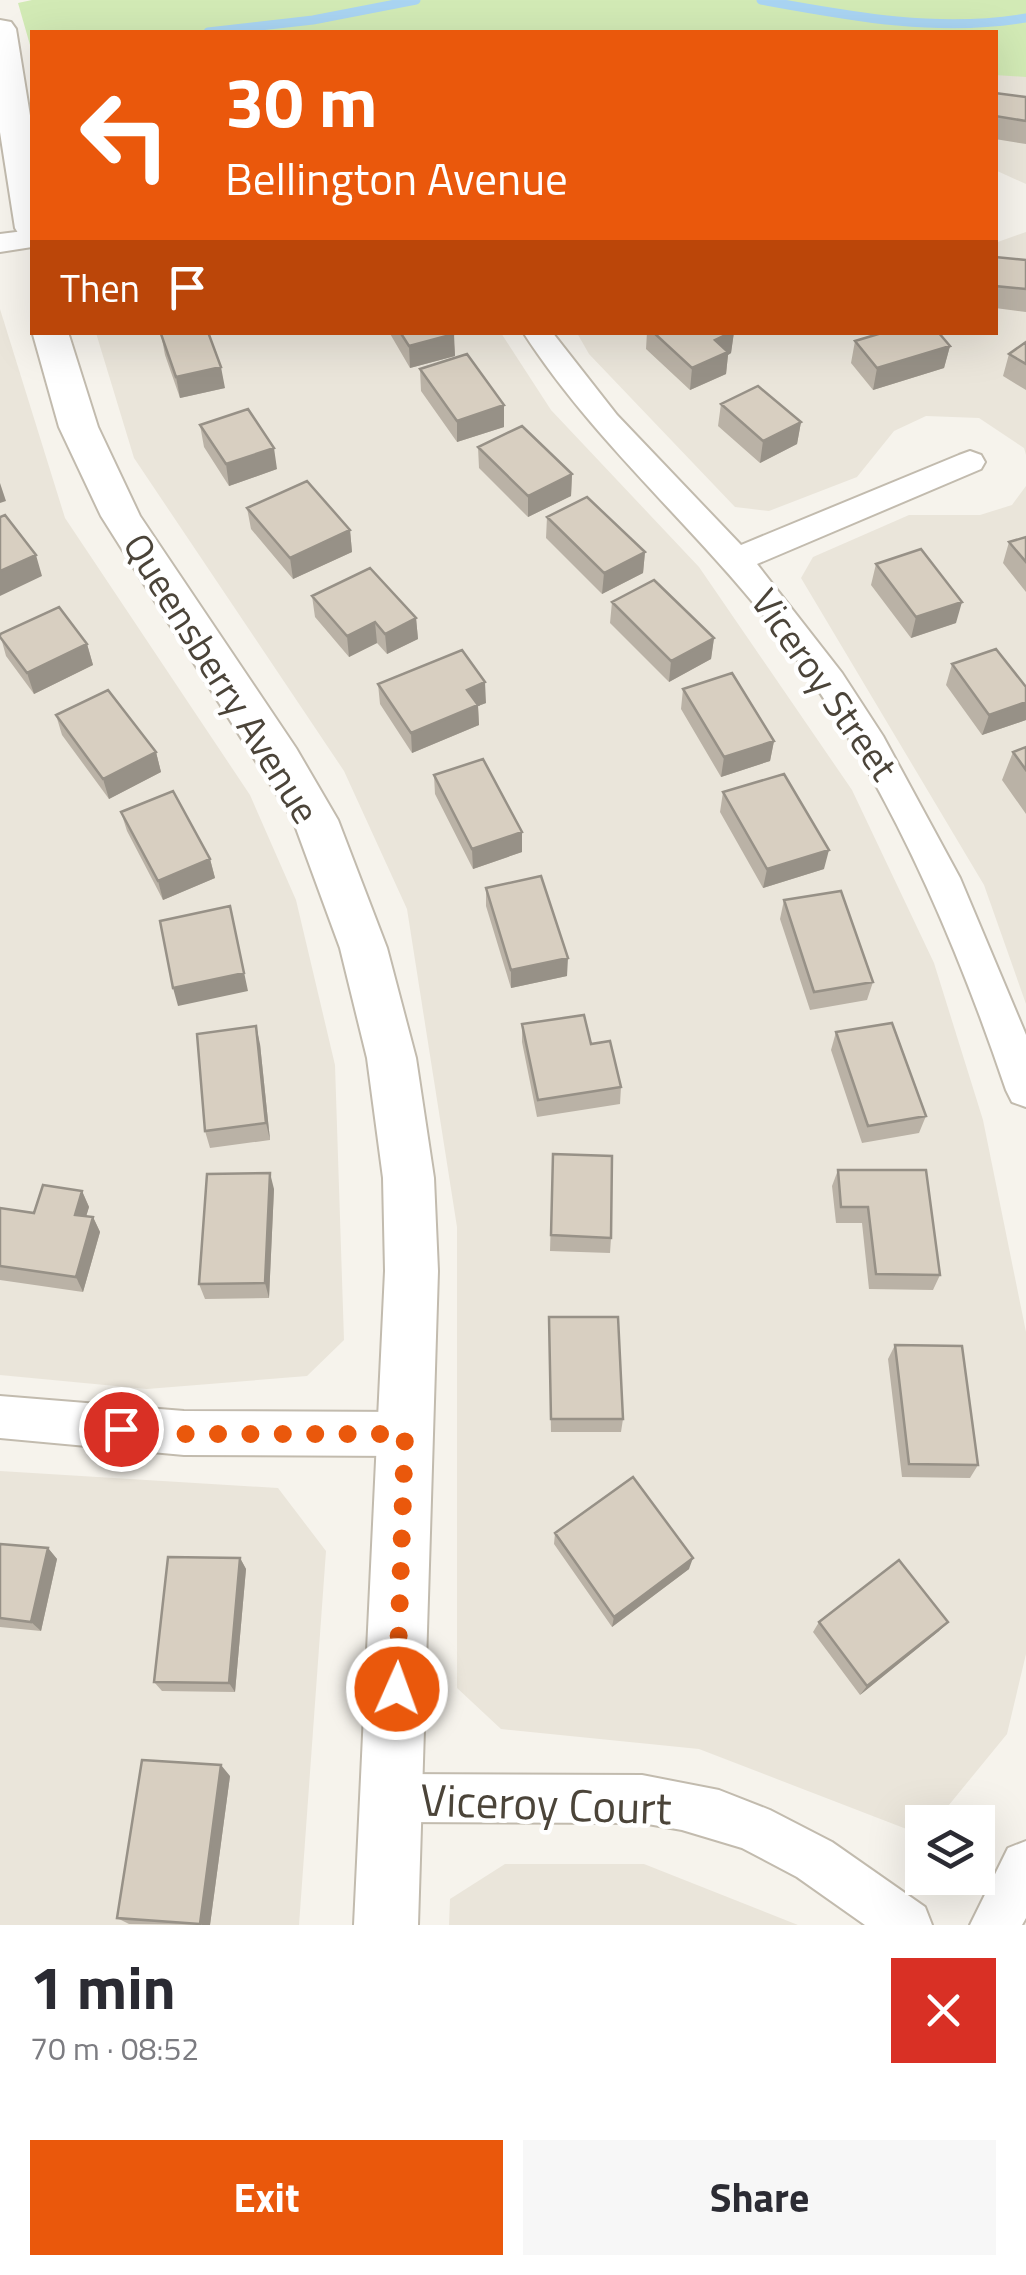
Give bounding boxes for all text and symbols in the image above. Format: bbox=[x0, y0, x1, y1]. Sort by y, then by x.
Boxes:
text: 30 m bbox=[225, 48, 378, 154]
icon: left bbox=[60, 70, 190, 200]
text: Bellington Avenue bbox=[225, 144, 568, 212]
text: Then bbox=[60, 259, 140, 317]
icon: arrive bbox=[160, 260, 215, 315]
street label: Queensberry Avenue bbox=[109, 522, 335, 834]
street label: Viceroy Street bbox=[737, 576, 913, 792]
pin bbox=[79, 1387, 164, 1472]
icon: arrive bbox=[94, 1402, 149, 1457]
position arrow bbox=[345, 1637, 449, 1741]
street label: Viceroy Court bbox=[419, 1765, 673, 1841]
map controls bbox=[905, 1805, 995, 1895]
button: layers bbox=[905, 1805, 995, 1895]
text: 1 min bbox=[30, 1941, 176, 2032]
button: close bbox=[891, 1958, 996, 2063]
text: 70 m · 08:52 bbox=[30, 2024, 199, 2072]
button: Exit bbox=[30, 2140, 503, 2255]
button: Share bbox=[523, 2140, 996, 2255]

